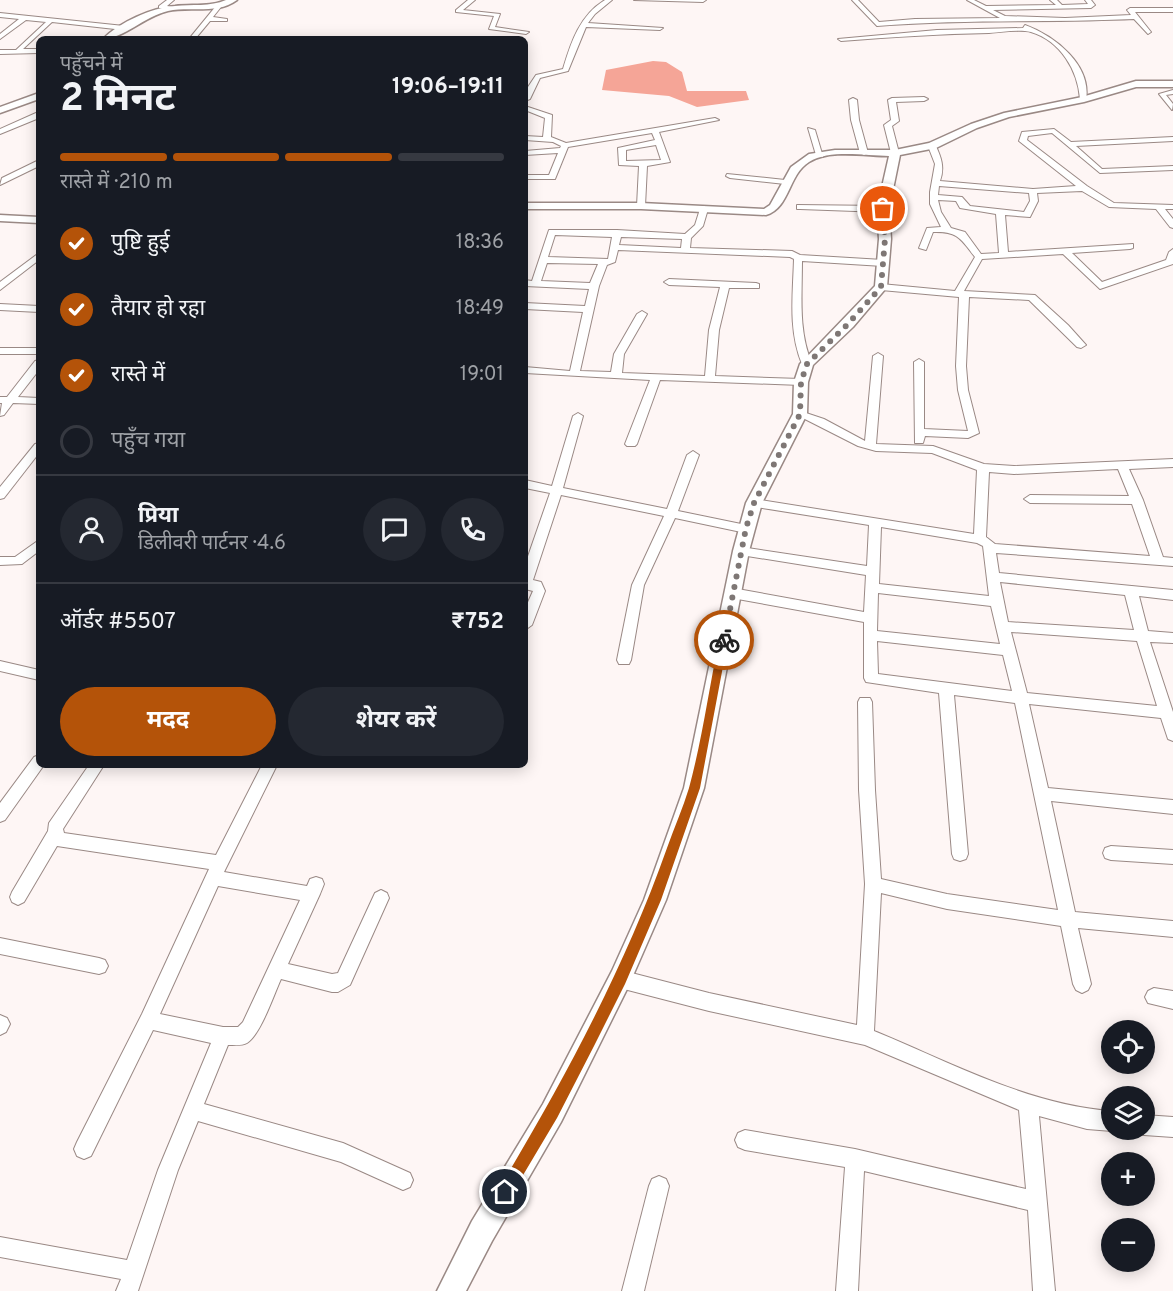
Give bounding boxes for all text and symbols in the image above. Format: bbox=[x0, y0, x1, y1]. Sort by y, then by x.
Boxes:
text: पहुँचने में bbox=[60, 52, 122, 78]
text: 19:06–19:11 bbox=[392, 74, 504, 101]
text: 2 मिनट bbox=[60, 76, 175, 125]
text: रास्ते में · 210 m bbox=[60, 170, 173, 196]
pin bbox=[857, 183, 908, 234]
icon: bag bbox=[866, 192, 899, 225]
icon: check bbox=[60, 227, 93, 260]
text: पुष्टि हुई bbox=[111, 230, 170, 257]
text: 18:36 bbox=[456, 230, 504, 256]
icon: check bbox=[60, 293, 93, 326]
text: तैयार हो रहा bbox=[111, 296, 205, 323]
text: 18:49 bbox=[456, 296, 504, 322]
icon: check bbox=[60, 359, 93, 392]
text: रास्ते में bbox=[111, 362, 165, 389]
text: 19:01 bbox=[460, 362, 504, 388]
text: पहुँच गया bbox=[111, 428, 185, 455]
button: person bbox=[60, 498, 123, 561]
button: chat bbox=[363, 498, 426, 561]
button: phone bbox=[441, 498, 504, 561]
text: प्रिया bbox=[138, 503, 178, 530]
text: डिलीवरी पार्टनर · 4.6 bbox=[138, 531, 286, 557]
text: ऑर्डर #5507 bbox=[60, 609, 176, 636]
text: ₹752 bbox=[451, 609, 504, 636]
courier bbox=[694, 610, 754, 670]
icon: bike bbox=[708, 624, 741, 657]
button: मदद bbox=[60, 687, 276, 756]
button: शेयर करें bbox=[288, 687, 504, 756]
map controls bbox=[1101, 1020, 1155, 1272]
button: locate bbox=[1101, 1020, 1155, 1074]
button: layers bbox=[1101, 1086, 1155, 1140]
button: + bbox=[1101, 1152, 1155, 1206]
pin bbox=[479, 1166, 530, 1217]
icon: home bbox=[488, 1175, 521, 1208]
button: − bbox=[1101, 1218, 1155, 1272]

